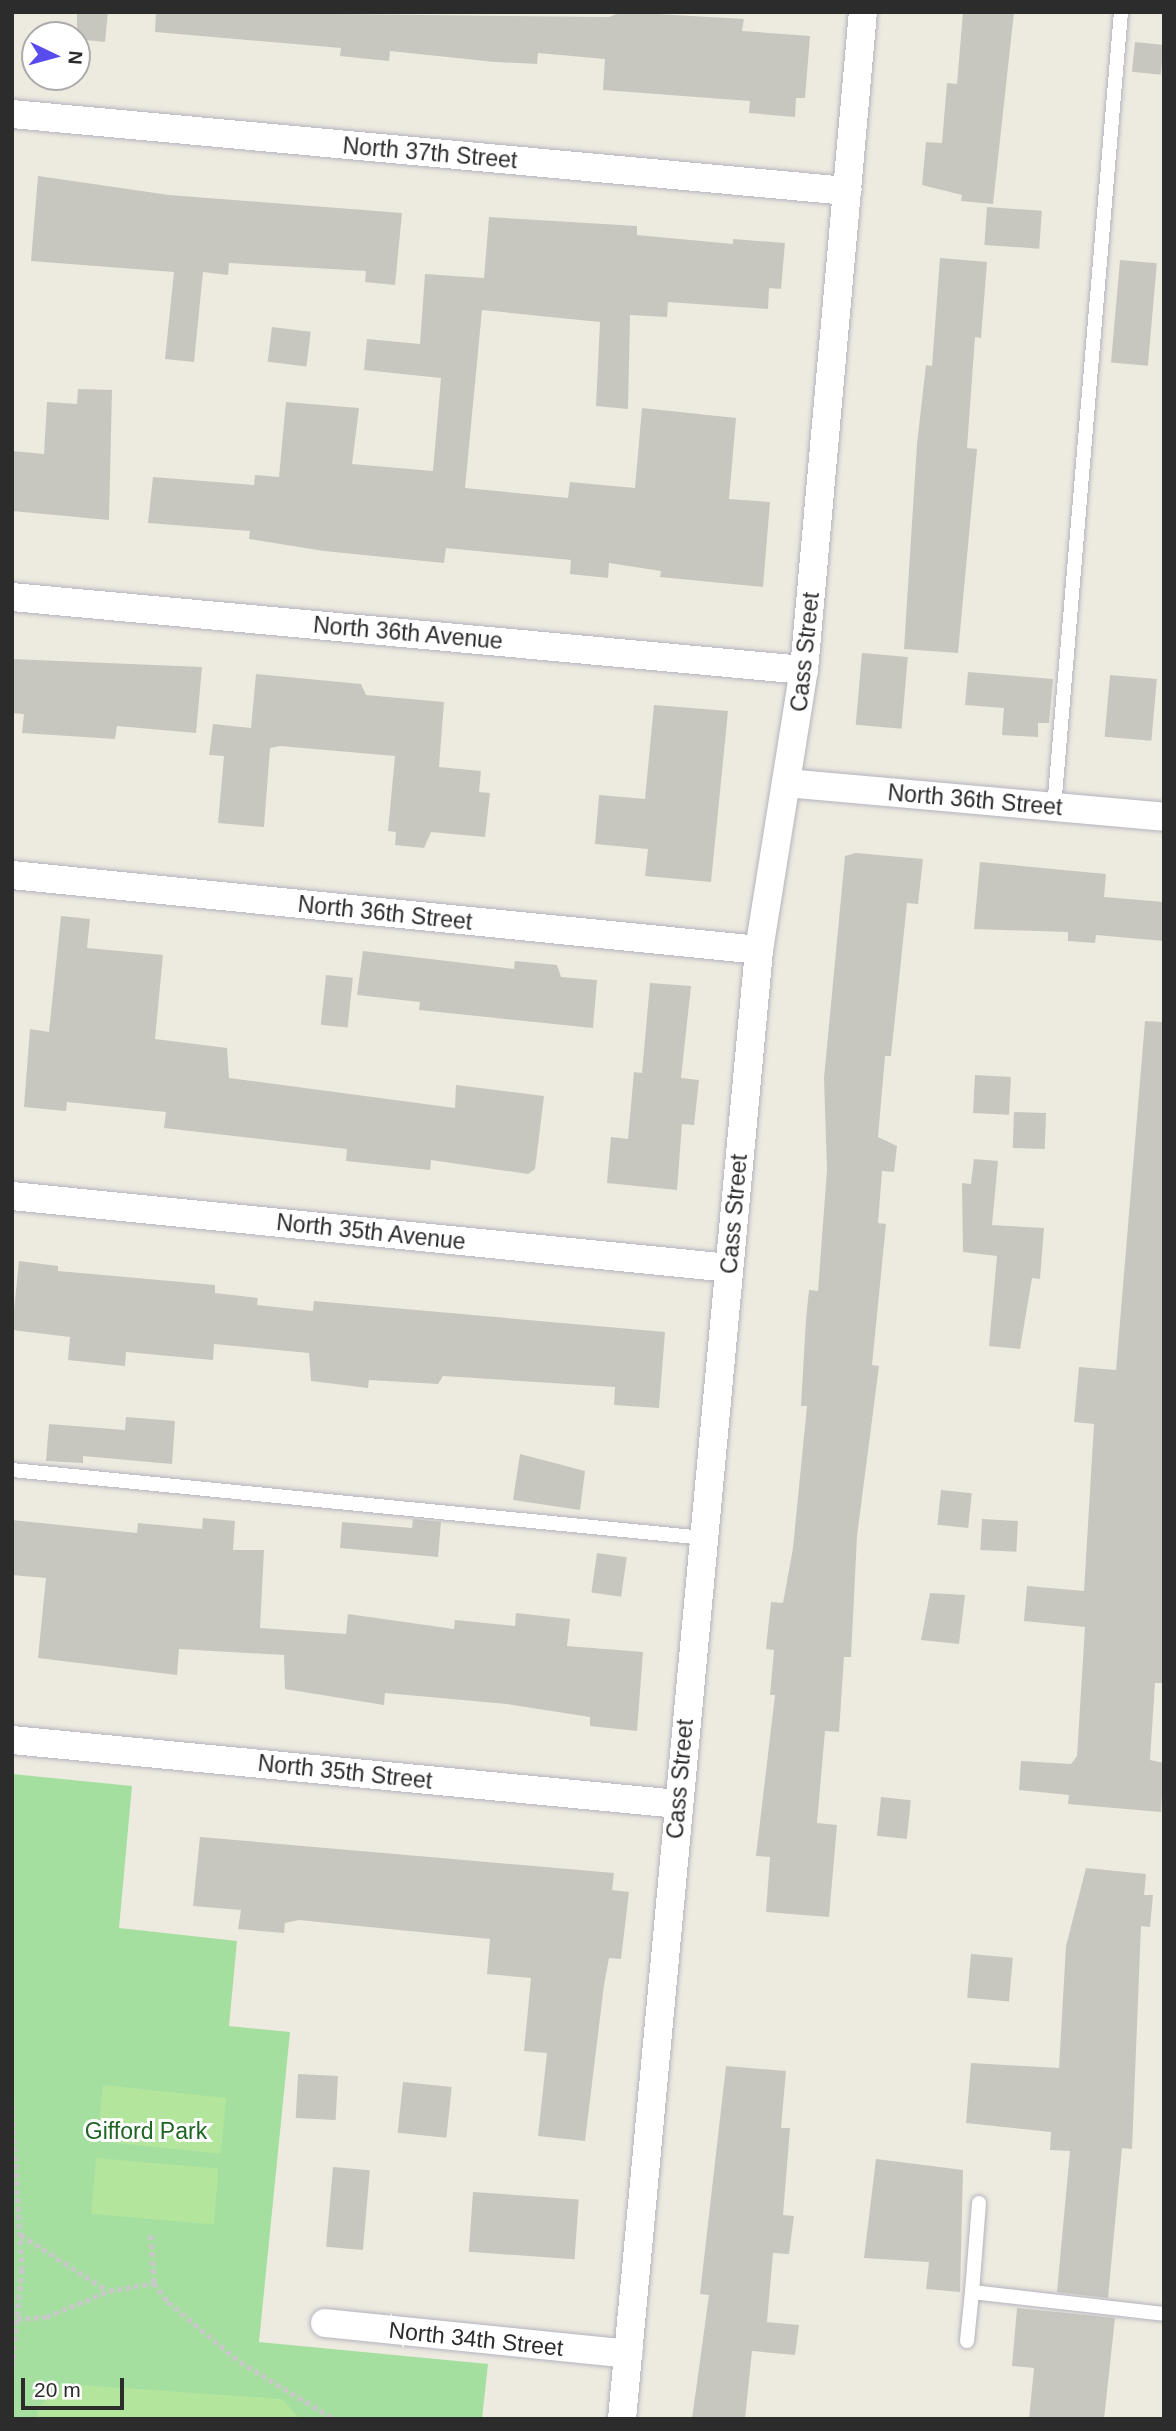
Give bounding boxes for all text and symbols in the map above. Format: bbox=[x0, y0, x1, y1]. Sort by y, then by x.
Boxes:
north arrow bbox=[21, 21, 91, 91]
text: N bbox=[64, 50, 86, 65]
street label: North 37th Street bbox=[342, 132, 518, 174]
street label: Cass Street bbox=[785, 591, 825, 713]
street label: North 36th Avenue bbox=[311, 611, 505, 655]
street label: North 36th Street bbox=[887, 779, 1063, 821]
street label: North 36th Street bbox=[296, 890, 474, 936]
street label: Cass Street bbox=[715, 1153, 753, 1275]
street label: North 35th Avenue bbox=[274, 1208, 468, 1256]
street label: Cass Street bbox=[661, 1718, 699, 1840]
street label: North 35th Street bbox=[256, 1749, 434, 1795]
park label: Gifford Park bbox=[85, 2117, 207, 2145]
street label: North 34th Street bbox=[387, 2316, 565, 2362]
scale bar bbox=[24, 2364, 128, 2408]
text: 20 m bbox=[34, 2378, 81, 2401]

